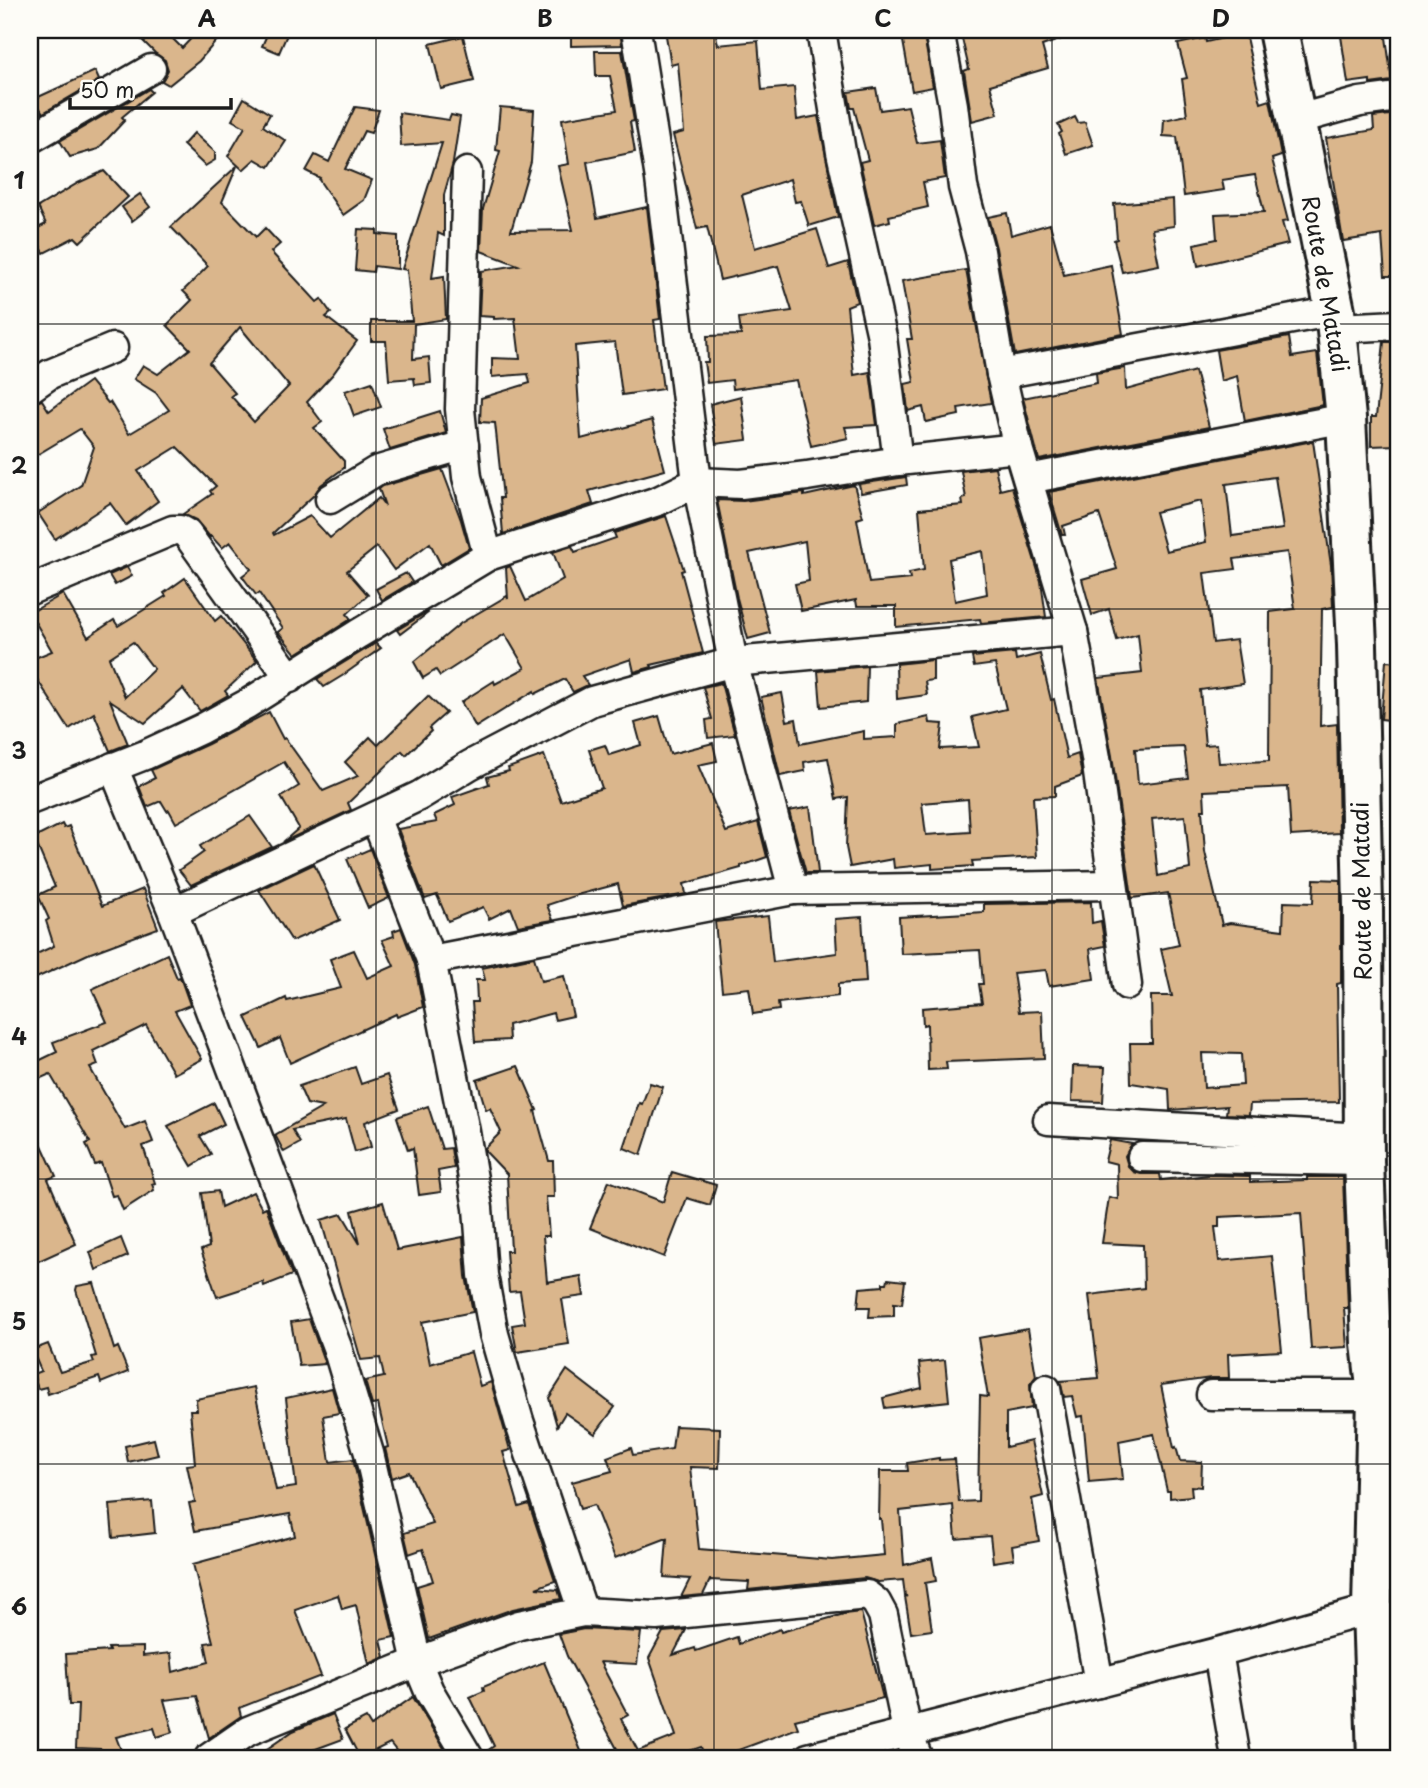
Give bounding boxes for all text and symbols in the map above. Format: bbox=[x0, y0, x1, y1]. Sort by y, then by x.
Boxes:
text: A bbox=[198, 0, 216, 35]
text: B bbox=[537, 0, 553, 35]
text: C bbox=[874, 0, 892, 35]
text: D bbox=[1212, 0, 1230, 35]
scale bar bbox=[70, 66, 231, 110]
text: 50 m bbox=[80, 73, 134, 105]
text: 1 bbox=[14, 162, 25, 197]
street label: Route de Matadi bbox=[1294, 193, 1359, 375]
text: 2 bbox=[11, 447, 27, 482]
text: 3 bbox=[11, 732, 27, 767]
street label: Route de Matadi bbox=[1341, 801, 1380, 981]
text: 4 bbox=[11, 1018, 27, 1053]
text: 5 bbox=[12, 1303, 26, 1338]
text: 6 bbox=[11, 1588, 27, 1623]

